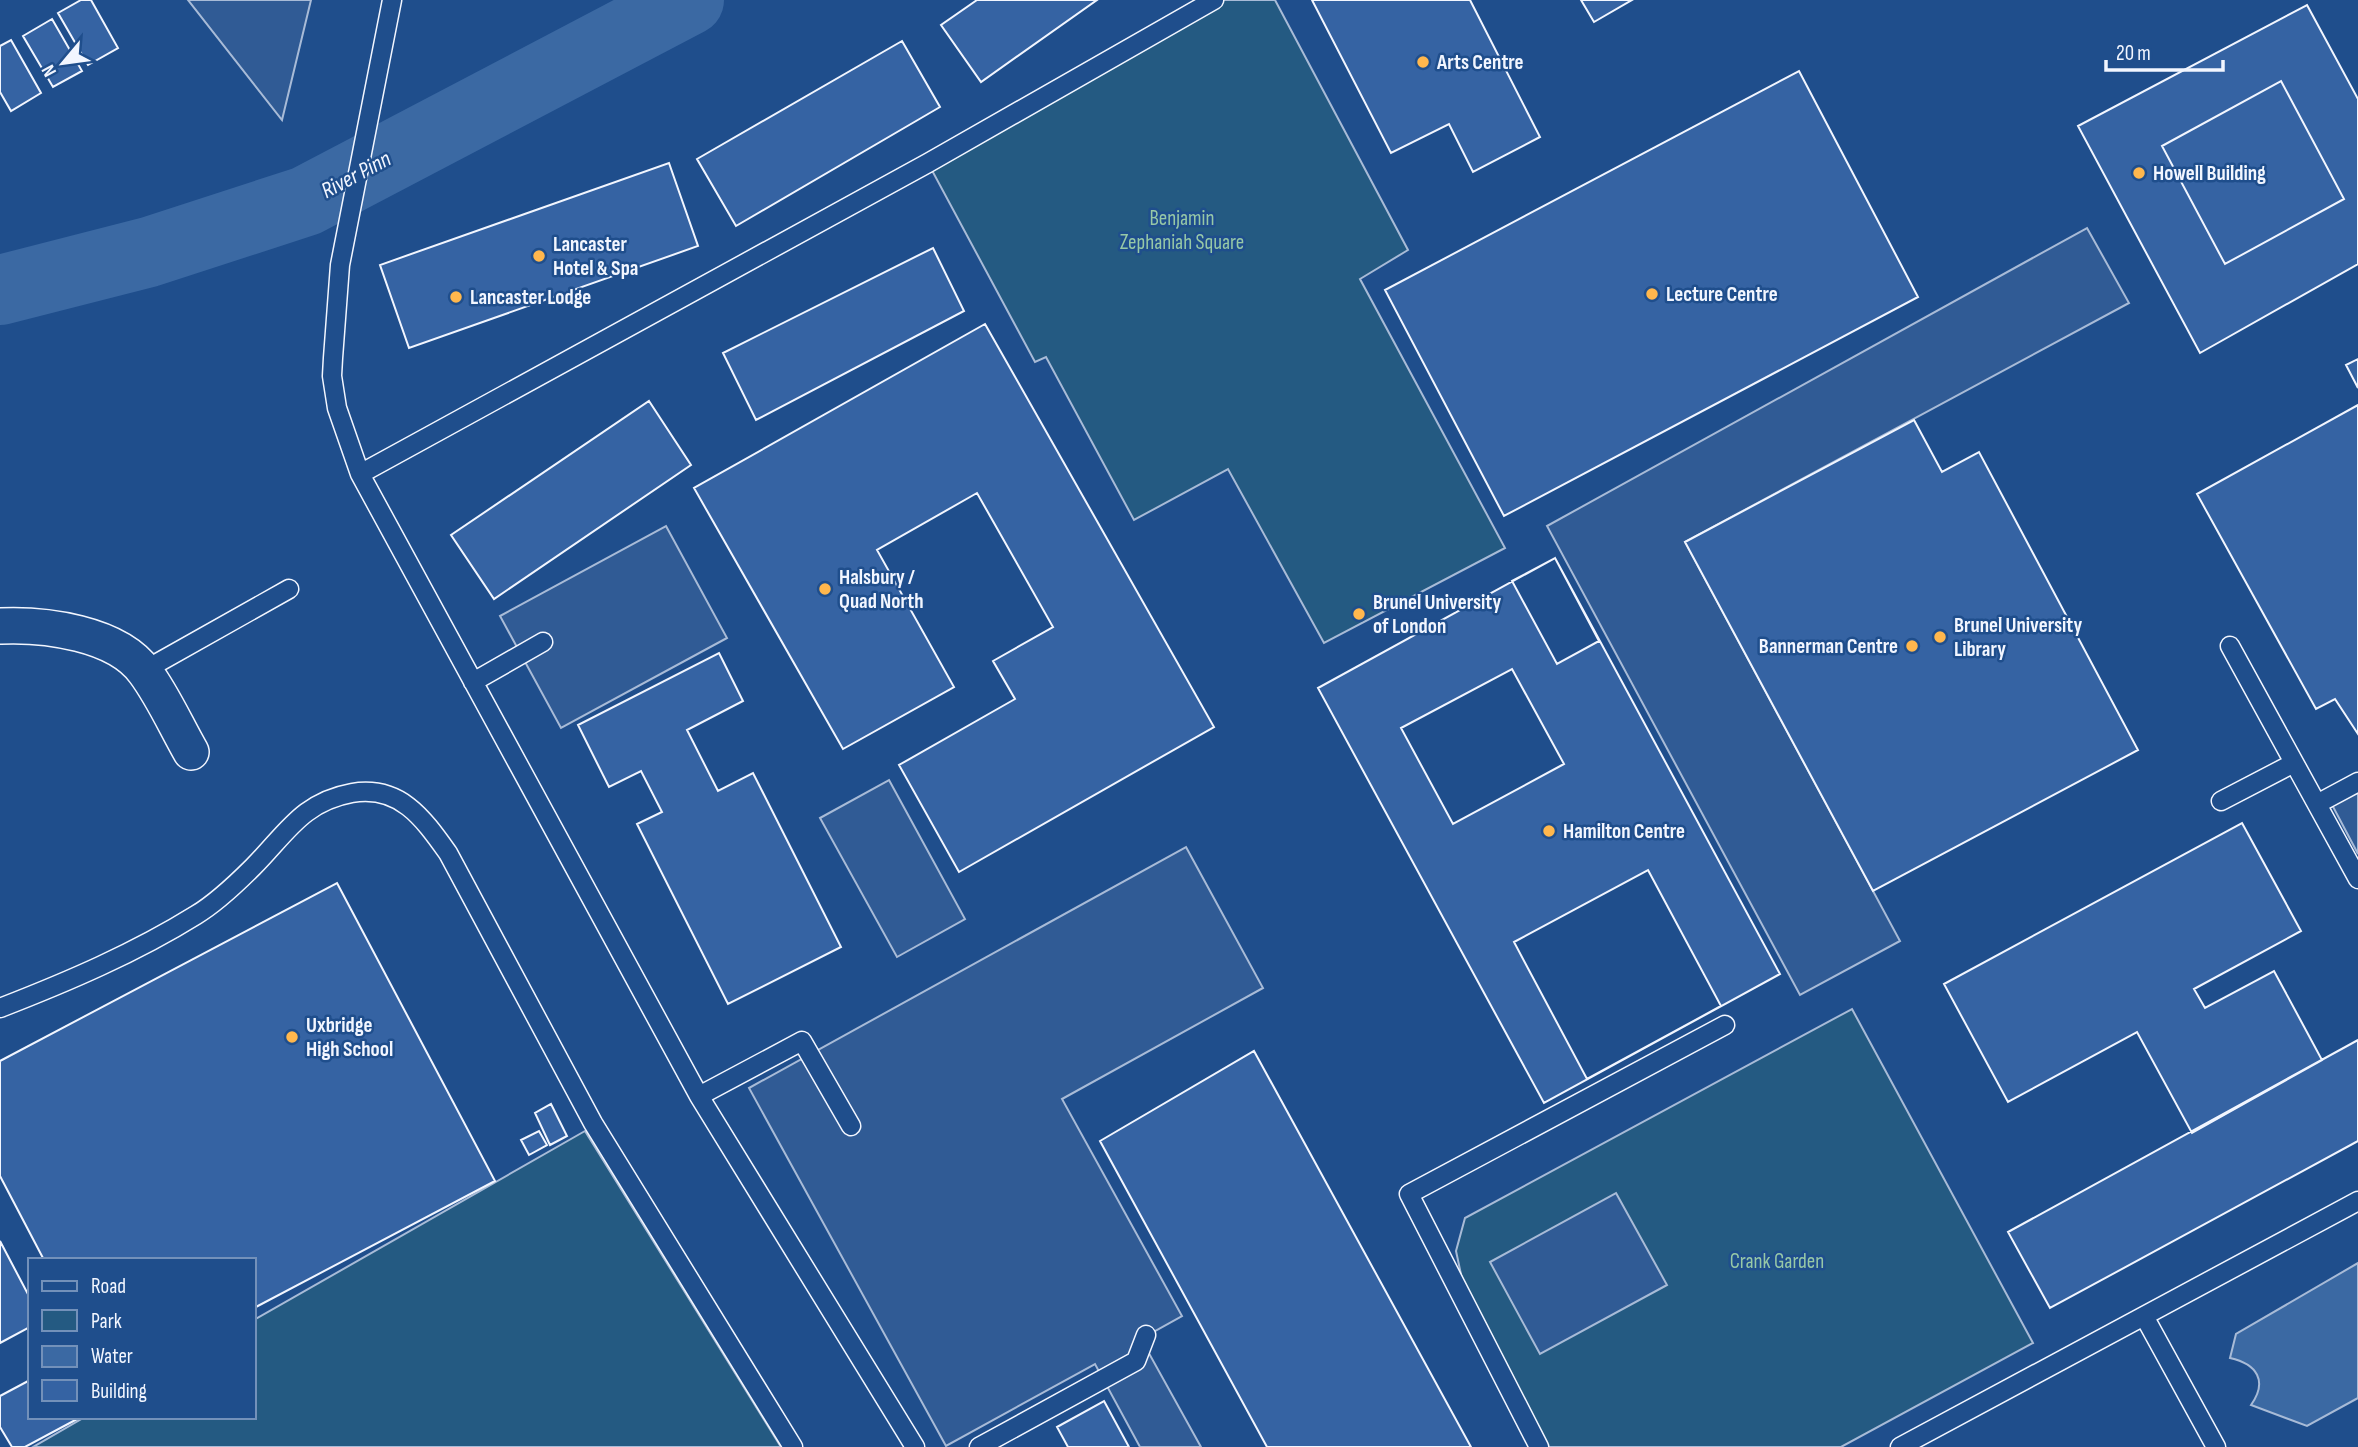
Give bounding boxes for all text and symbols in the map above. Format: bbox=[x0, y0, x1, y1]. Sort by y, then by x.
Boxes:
north arrow bbox=[28, 28, 98, 98]
scale bar bbox=[2106, 28, 2223, 72]
text: 20 m bbox=[2116, 41, 2151, 66]
place label: Arts Centre bbox=[1436, 50, 1524, 75]
marker: Arts Centre bbox=[1415, 54, 1431, 70]
text: N bbox=[37, 60, 62, 81]
water label: River Pinn bbox=[316, 145, 396, 205]
place label: Howell Building bbox=[2153, 161, 2266, 186]
marker: Howell Building bbox=[2131, 165, 2147, 181]
park label: Benjamin Zephaniah Square bbox=[1120, 206, 1244, 255]
place label: Lancaster Hotel & Spa bbox=[553, 232, 638, 281]
marker: Lancaster Hotel & Spa bbox=[531, 248, 547, 264]
place label: Lecture Centre bbox=[1666, 282, 1778, 307]
place label: Lancaster Lodge bbox=[470, 285, 591, 310]
marker: Lecture Centre bbox=[1644, 286, 1660, 302]
marker: Lancaster Lodge bbox=[448, 289, 464, 305]
place label: Halsbury / Quad North bbox=[839, 565, 924, 614]
marker: Halsbury / Quad North bbox=[817, 581, 833, 597]
place label: Brunel University of London bbox=[1373, 590, 1501, 639]
marker: Brunel University of London bbox=[1351, 606, 1367, 622]
place label: Brunel University Library bbox=[1954, 613, 2082, 662]
marker: Brunel University Library bbox=[1932, 629, 1948, 645]
place label: Bannerman Centre bbox=[1759, 634, 1898, 659]
marker: Bannerman Centre bbox=[1904, 638, 1920, 654]
place label: Hamilton Centre bbox=[1563, 819, 1685, 844]
marker: Hamilton Centre bbox=[1541, 823, 1557, 839]
place label: Uxbridge High School bbox=[306, 1013, 393, 1062]
marker: Uxbridge High School bbox=[284, 1029, 300, 1045]
park label: Crank Garden bbox=[1730, 1249, 1824, 1274]
legend bbox=[28, 1258, 256, 1419]
text: Road bbox=[91, 1274, 126, 1299]
text: Park bbox=[91, 1309, 122, 1334]
text: Water bbox=[91, 1344, 133, 1369]
text: Building bbox=[91, 1379, 147, 1404]

